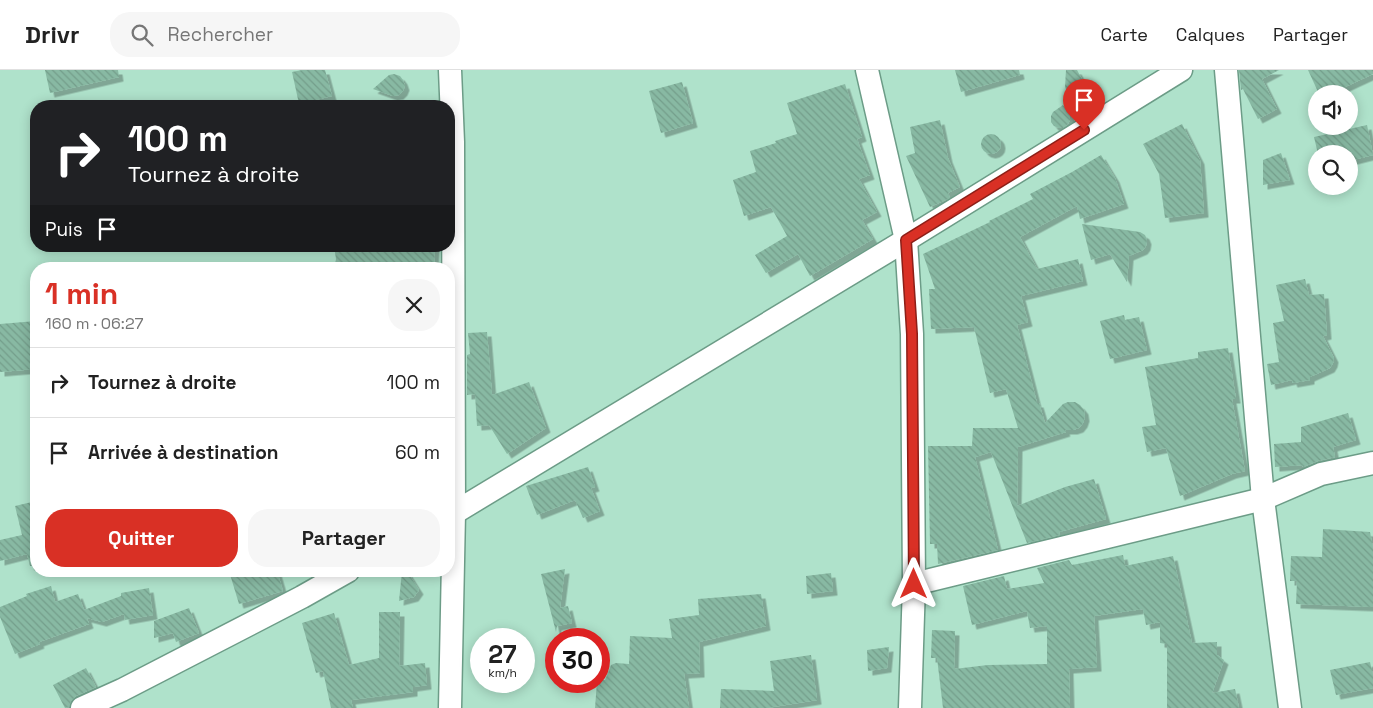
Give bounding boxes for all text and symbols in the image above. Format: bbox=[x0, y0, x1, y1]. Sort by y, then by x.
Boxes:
search box bbox=[110, 12, 460, 57]
text: Drivr bbox=[25, 19, 80, 50]
icon: search bbox=[128, 21, 156, 49]
text: Rechercher bbox=[168, 22, 273, 47]
text: Carte bbox=[1101, 23, 1148, 46]
text: Calques bbox=[1176, 23, 1245, 46]
text: Partager bbox=[1273, 23, 1348, 46]
pin bbox=[1063, 79, 1105, 130]
map controls bbox=[1308, 85, 1358, 195]
button: sound bbox=[1308, 85, 1358, 135]
icon: arrive bbox=[1070, 86, 1098, 114]
text: 100 m bbox=[128, 117, 228, 161]
icon: right bbox=[45, 120, 110, 185]
button: search bbox=[1308, 145, 1358, 195]
text: Tournez à droite bbox=[128, 160, 299, 188]
icon: arrive bbox=[93, 215, 121, 243]
text: Puis bbox=[45, 217, 83, 242]
text: 1 min bbox=[45, 274, 118, 313]
button: close bbox=[388, 279, 440, 331]
text: 160 m · 06:27 bbox=[45, 313, 143, 334]
icon: right bbox=[45, 369, 73, 397]
text: Tournez à droite bbox=[88, 370, 237, 395]
text: 100 m bbox=[386, 370, 440, 395]
icon: arrive bbox=[45, 439, 73, 467]
text: Arrivée à destination bbox=[88, 440, 278, 465]
text: 60 m bbox=[395, 440, 440, 465]
button: Quitter bbox=[45, 509, 238, 567]
button: Partager bbox=[248, 509, 440, 567]
position arrow bbox=[887, 557, 939, 609]
speed limit sign: 30 bbox=[545, 628, 610, 693]
text: 27 bbox=[488, 638, 517, 670]
text: km/h bbox=[488, 665, 517, 681]

